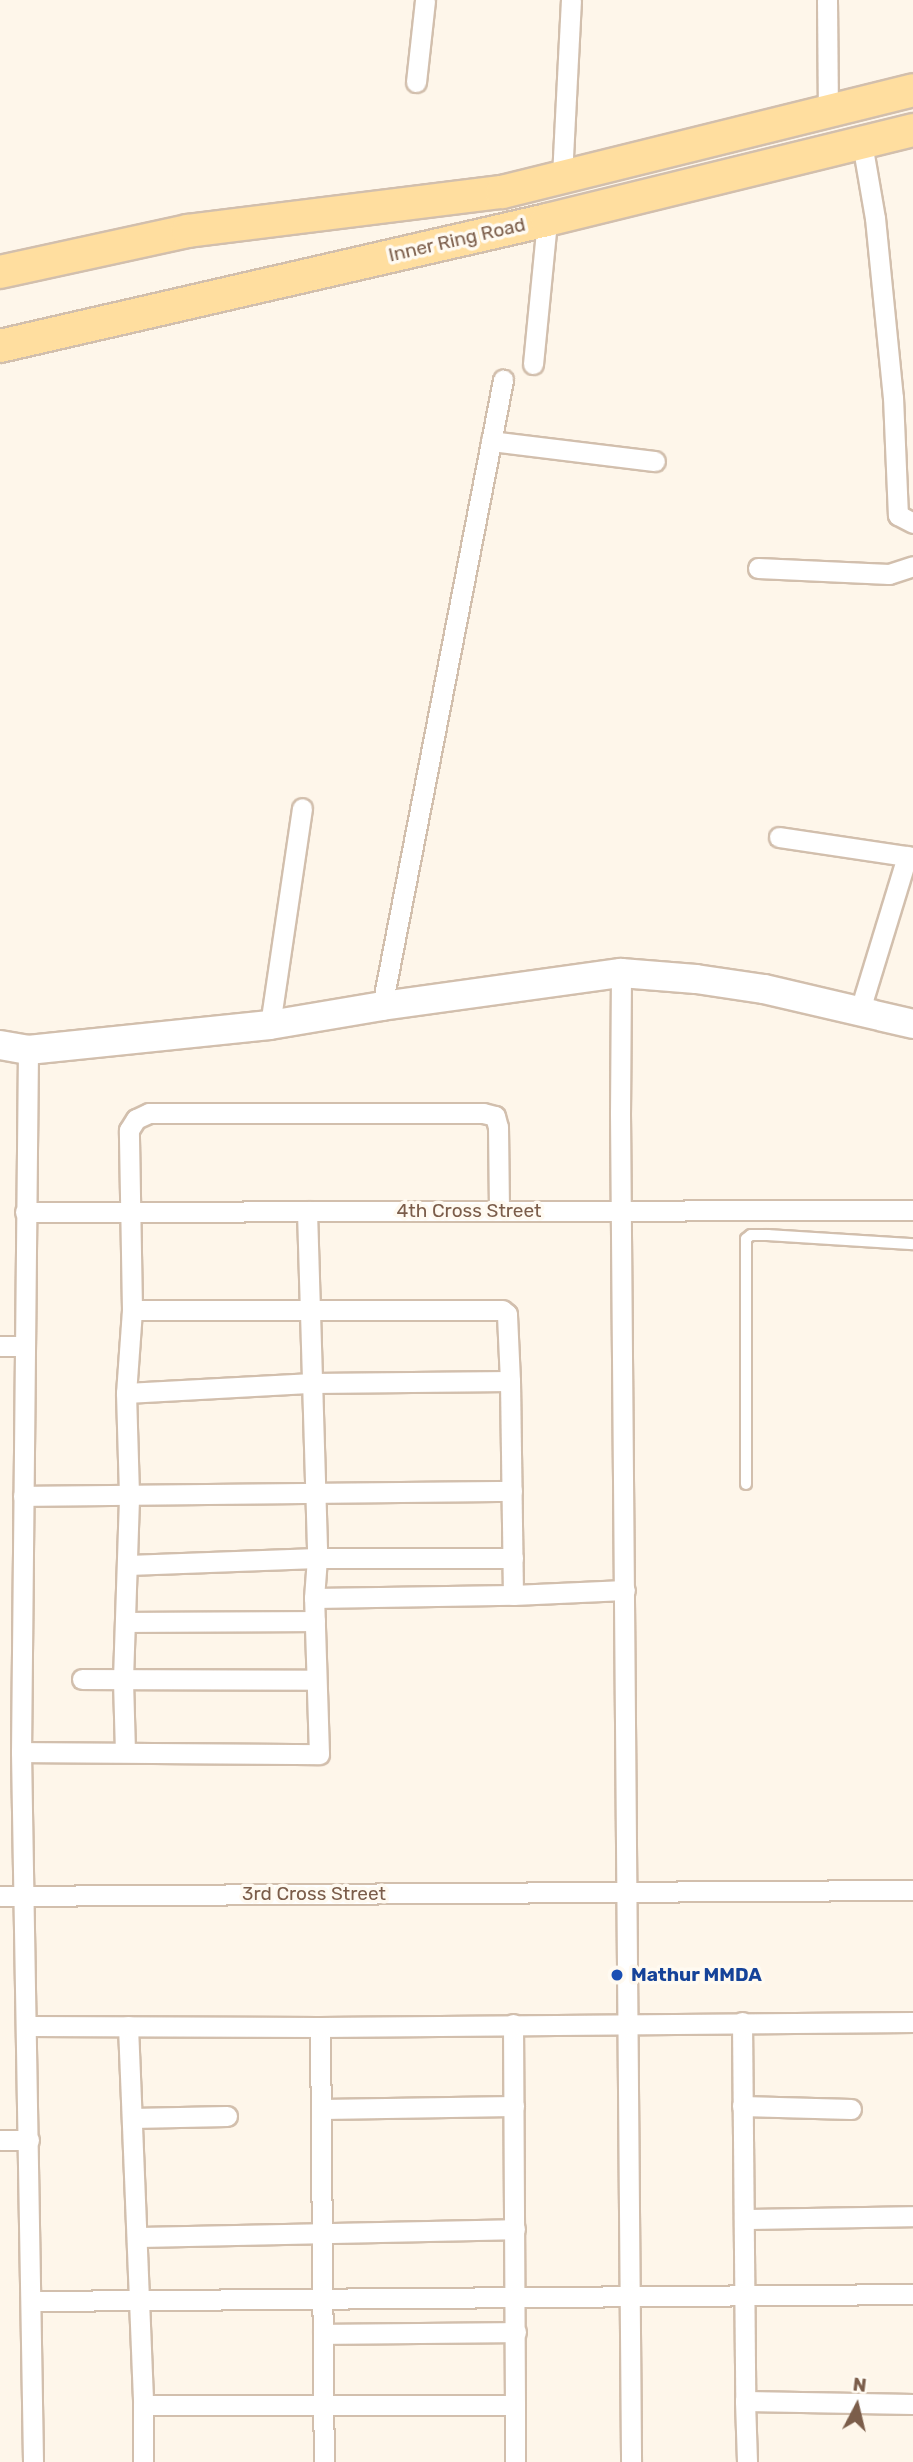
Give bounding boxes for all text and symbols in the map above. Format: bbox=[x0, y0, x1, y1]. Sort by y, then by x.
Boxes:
street label: Inner Ring Road bbox=[386, 213, 528, 267]
street label: 4th Cross Street bbox=[396, 1200, 542, 1222]
street label: 3rd Cross Street bbox=[242, 1883, 386, 1905]
place label: Mathur MMDA bbox=[631, 1964, 762, 1986]
marker: Mathur MMDA bbox=[609, 1967, 625, 1983]
north arrow bbox=[822, 2371, 892, 2441]
text: N bbox=[851, 2372, 868, 2397]

